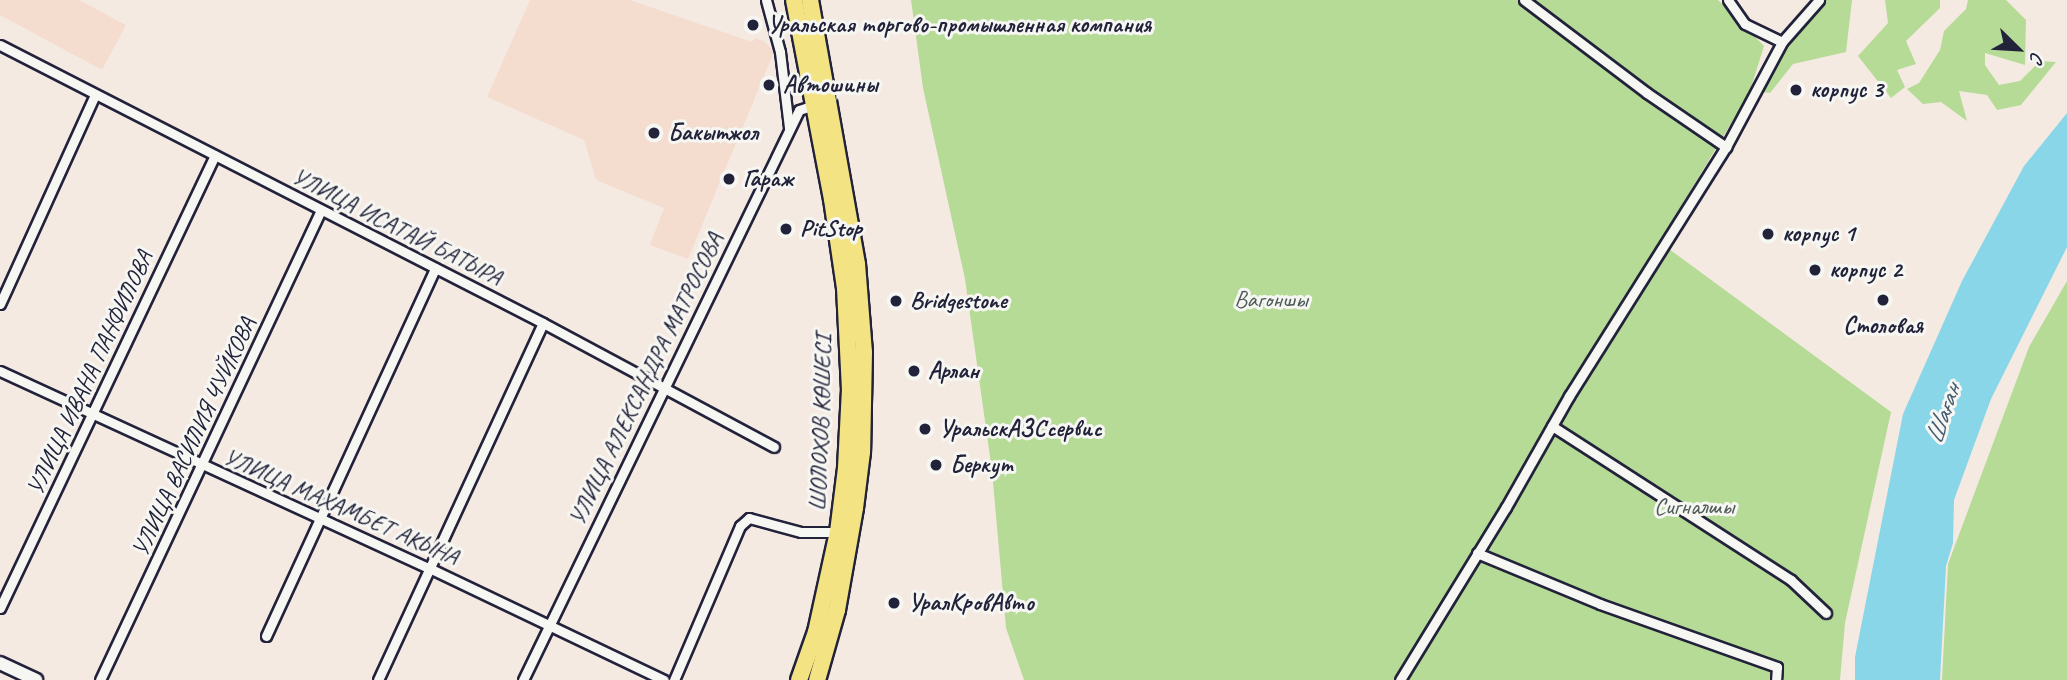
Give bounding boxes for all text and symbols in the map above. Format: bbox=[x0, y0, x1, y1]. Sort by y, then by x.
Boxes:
place label: Уральская торгово-промышленная компания bbox=[767, 11, 1152, 39]
north arrow bbox=[1983, 14, 2053, 84]
marker: Уральская торгово-промышленная компания bbox=[745, 17, 761, 33]
text: С bbox=[2024, 48, 2050, 67]
place label: Автошины bbox=[783, 71, 878, 99]
place label: корпус 3 bbox=[1810, 76, 1883, 104]
marker: Автошины bbox=[761, 77, 777, 93]
marker: корпус 3 bbox=[1788, 82, 1804, 98]
place label: Бакытжол bbox=[668, 119, 758, 147]
marker: Бакытжол bbox=[646, 125, 662, 141]
street label: УЛИЦА ИСАТАЙ БАТЫРА bbox=[287, 162, 507, 292]
place label: Гараж bbox=[743, 165, 793, 193]
marker: Гараж bbox=[721, 171, 737, 187]
place label: PitStop bbox=[800, 215, 862, 243]
place label: корпус 1 bbox=[1782, 220, 1855, 248]
marker: PitStop bbox=[778, 221, 794, 237]
marker: корпус 1 bbox=[1760, 226, 1776, 242]
street label: УЛИЦА АЛЕКСАНДРА МАТРОСОВА bbox=[563, 229, 729, 529]
street label: УЛИЦА ИВАНА ПАНФИЛОВА bbox=[20, 245, 160, 501]
place label: корпус 2 bbox=[1829, 256, 1902, 284]
marker: корпус 2 bbox=[1807, 262, 1823, 278]
park label: Вагоншы bbox=[1234, 286, 1308, 314]
place label: Bridgestone bbox=[910, 287, 1006, 315]
marker: Столовая bbox=[1875, 292, 1891, 308]
marker: Bridgestone bbox=[888, 293, 904, 309]
place label: Столовая bbox=[1843, 312, 1923, 340]
street label: УЛИЦА ВАСИЛИЯ ЧУЙКОВА bbox=[126, 313, 262, 561]
street label: ШОЛОХОВ КӨШЕСІ bbox=[804, 334, 838, 512]
place label: Арлан bbox=[928, 357, 979, 385]
marker: Арлан bbox=[906, 363, 922, 379]
water label: Шаған bbox=[1918, 380, 1968, 448]
place label: УральскАЗСсервис bbox=[939, 415, 1102, 443]
marker: УральскАЗСсервис bbox=[917, 421, 933, 437]
street label: УЛИЦА МАХАМБЕТ АКЫНА bbox=[219, 442, 463, 572]
place label: Беркут bbox=[950, 451, 1013, 479]
marker: Беркут bbox=[928, 457, 944, 473]
park label: Сигналшы bbox=[1654, 493, 1734, 521]
place label: УралКровАвто bbox=[908, 589, 1034, 617]
marker: УралКровАвто bbox=[886, 595, 902, 611]

